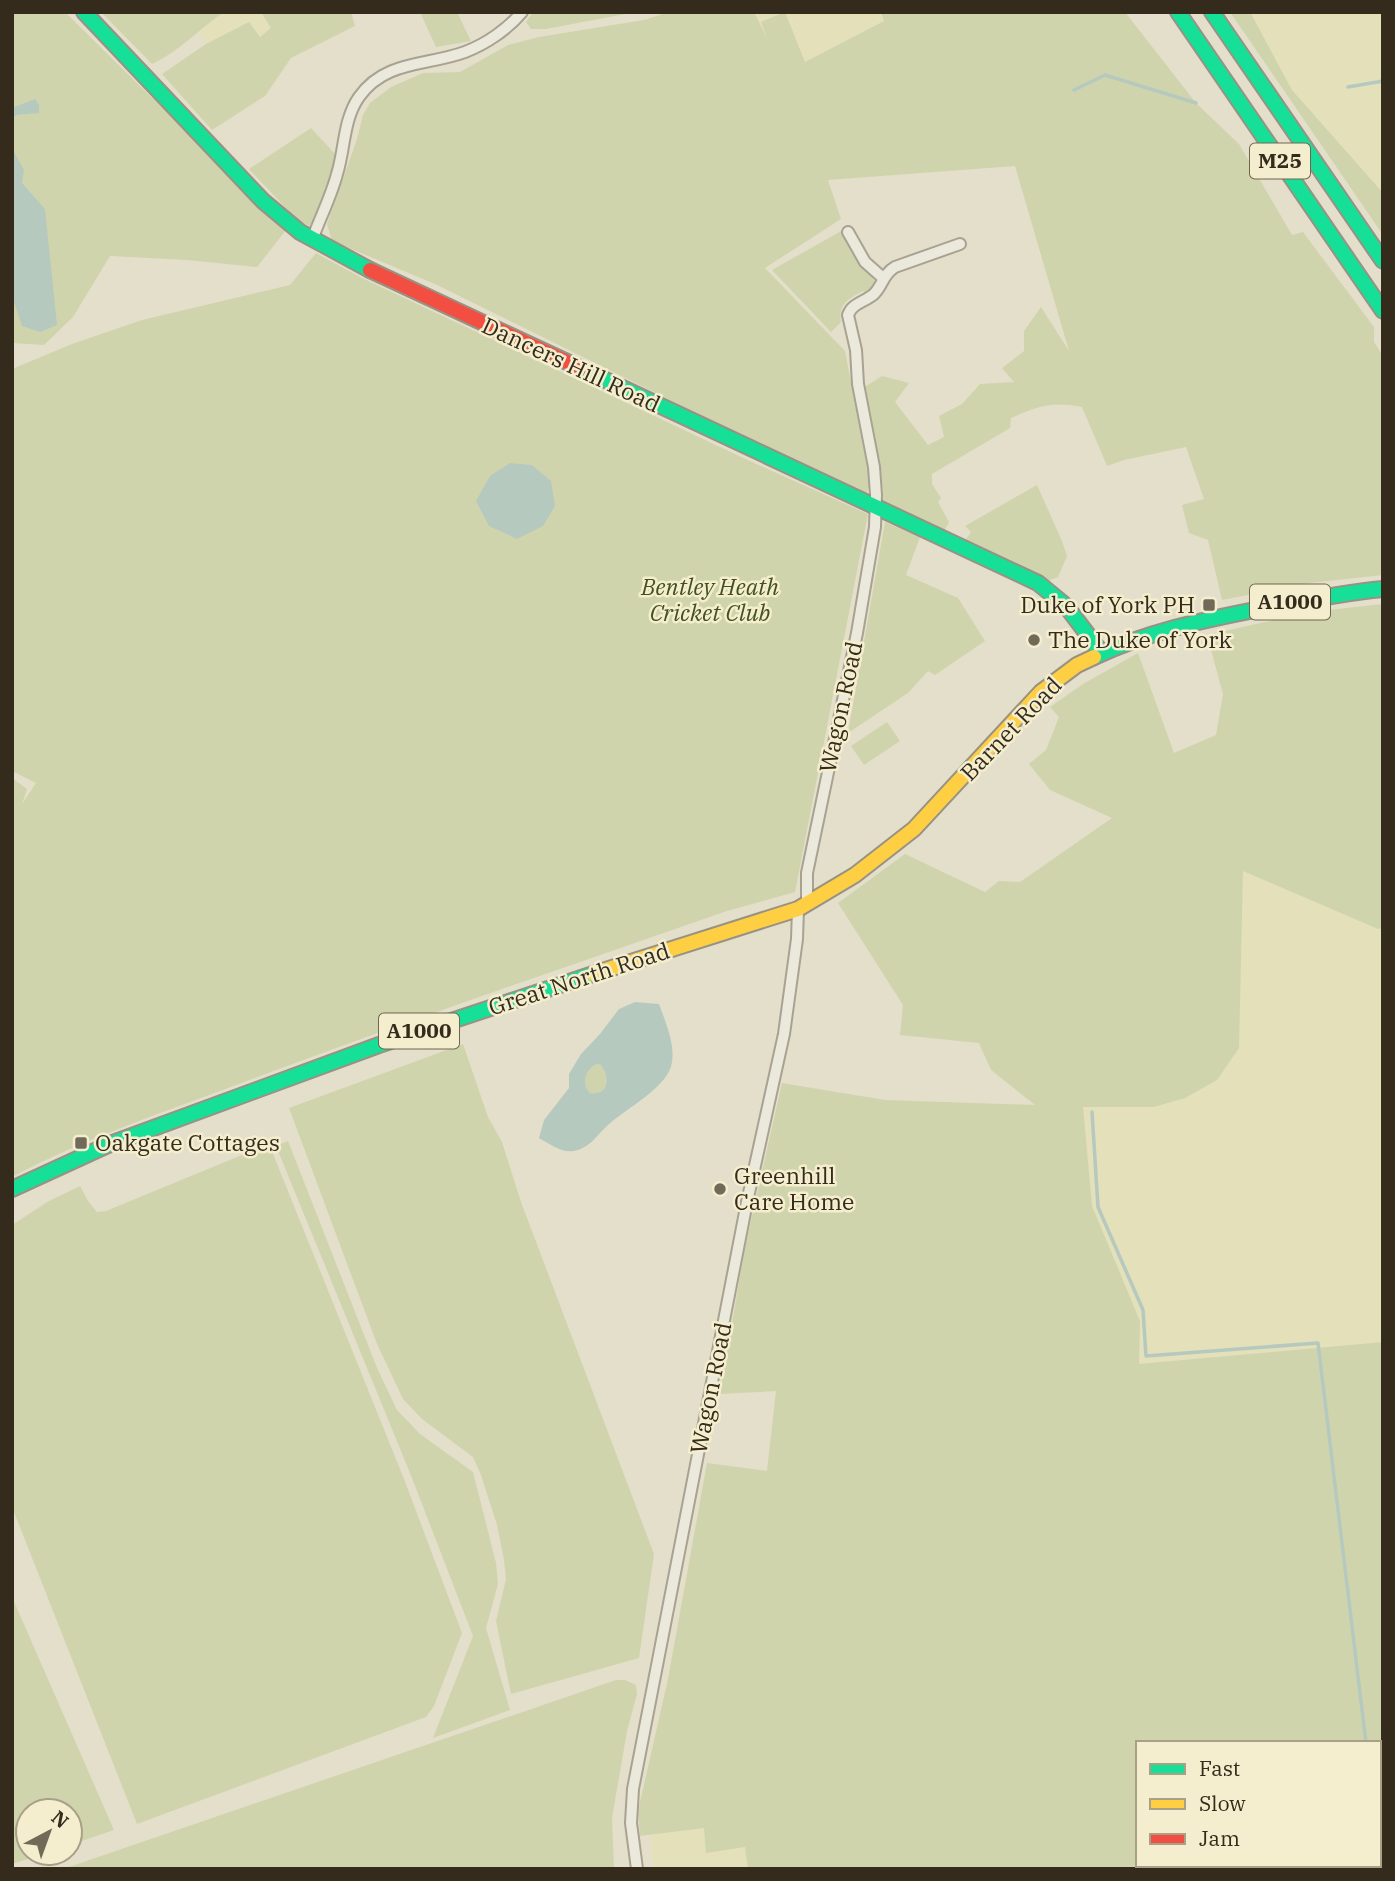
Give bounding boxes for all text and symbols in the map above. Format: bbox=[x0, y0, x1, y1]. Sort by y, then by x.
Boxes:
road number: M25 bbox=[1250, 144, 1310, 178]
street label: Dancers Hill Road bbox=[477, 310, 665, 419]
park label: Bentley Heath Cricket Club bbox=[640, 571, 779, 627]
road number: A1000 bbox=[1250, 584, 1330, 620]
place label: Duke of York PH bbox=[1020, 589, 1195, 619]
marker: Duke of York PH bbox=[1201, 597, 1217, 613]
place label: The Duke of York bbox=[1048, 624, 1232, 654]
marker: The Duke of York bbox=[1026, 632, 1042, 648]
street label: Wagon Road bbox=[811, 638, 869, 775]
street label: Barnet Road bbox=[953, 670, 1067, 787]
street label: Great North Road bbox=[484, 935, 673, 1022]
road number: A1000 bbox=[379, 1014, 459, 1048]
place label: Oakgate Cottages bbox=[95, 1127, 280, 1157]
marker: Oakgate Cottages bbox=[73, 1135, 89, 1151]
place label: Greenhill Care Home bbox=[734, 1160, 854, 1216]
marker: Greenhill Care Home bbox=[712, 1181, 728, 1197]
street label: Wagon Road bbox=[683, 1319, 737, 1456]
legend bbox=[1136, 1741, 1381, 1867]
text: Fast bbox=[1199, 1754, 1240, 1782]
text: Slow bbox=[1199, 1789, 1246, 1817]
north arrow bbox=[14, 1797, 84, 1867]
text: N bbox=[47, 1805, 74, 1833]
text: Jam bbox=[1199, 1824, 1240, 1852]

